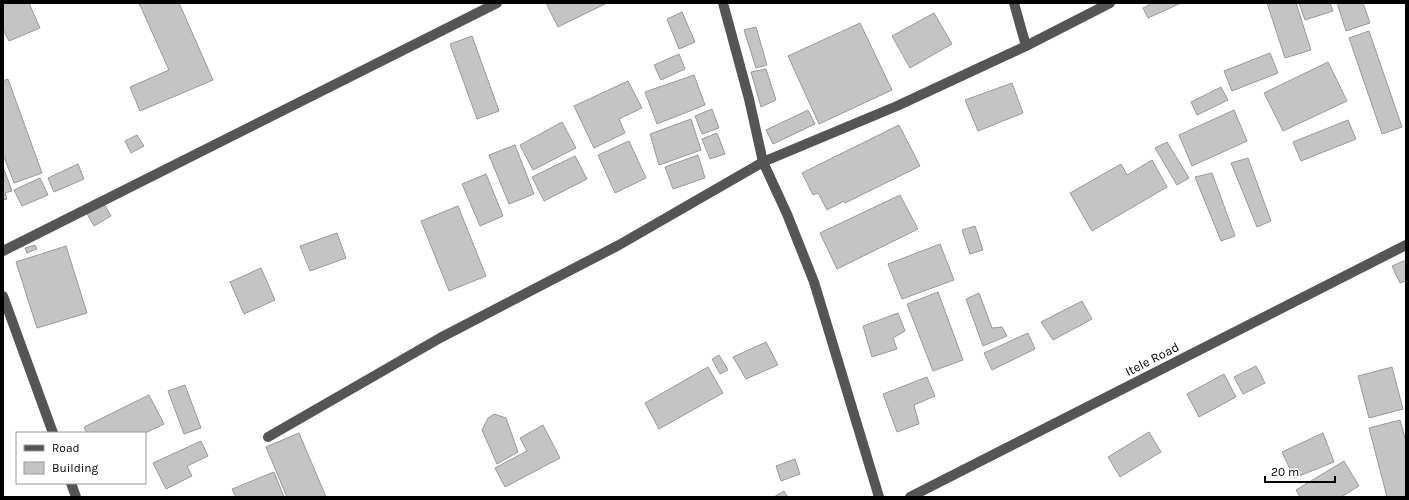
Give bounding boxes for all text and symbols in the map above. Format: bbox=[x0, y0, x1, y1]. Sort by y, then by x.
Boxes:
street label: Itele Road bbox=[1123, 339, 1181, 379]
legend bbox=[16, 432, 146, 484]
text: Road bbox=[52, 441, 80, 455]
scale bar bbox=[1265, 458, 1335, 484]
text: Building bbox=[52, 461, 99, 475]
text: 20 m bbox=[1271, 465, 1299, 479]

